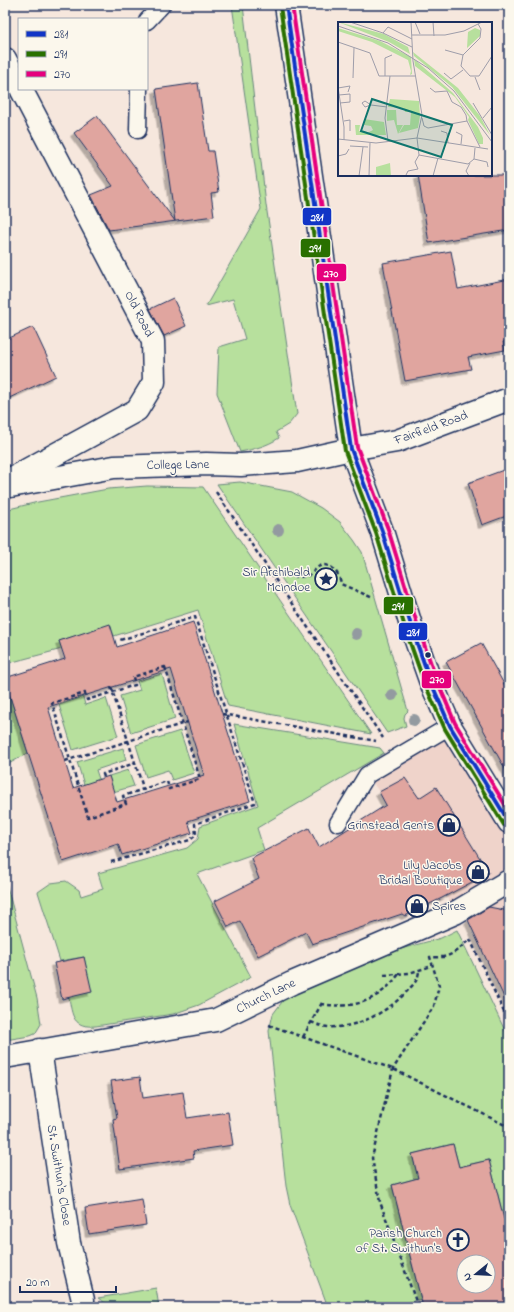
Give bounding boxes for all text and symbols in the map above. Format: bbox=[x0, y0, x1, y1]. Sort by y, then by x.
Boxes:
legend bbox=[18, 18, 148, 90]
inset map bbox=[338, 22, 492, 176]
text: 281 bbox=[54, 26, 68, 44]
text: 291 bbox=[54, 46, 68, 64]
text: 270 bbox=[54, 66, 70, 84]
line badge: 281 bbox=[302, 207, 332, 226]
text: 281 bbox=[309, 210, 324, 226]
line badge: 291 bbox=[300, 238, 331, 258]
text: 291 bbox=[308, 241, 322, 257]
line badge: 270 bbox=[316, 263, 347, 282]
text: 270 bbox=[323, 266, 339, 282]
street label: Old Road bbox=[119, 288, 159, 341]
street label: Fairfield Road bbox=[391, 406, 471, 450]
street label: College Lane bbox=[146, 455, 210, 476]
place label: Sir Archibald McIndoe bbox=[242, 563, 311, 597]
place icon: Sir Archibald McIndoe bbox=[313, 566, 339, 592]
line badge: 291 bbox=[383, 596, 414, 615]
text: 291 bbox=[391, 599, 405, 615]
line badge: 281 bbox=[398, 622, 428, 641]
text: 281 bbox=[405, 625, 420, 641]
unlabelled marker bbox=[423, 650, 433, 660]
line badge: 270 bbox=[421, 670, 452, 689]
text: 270 bbox=[429, 672, 445, 688]
shop icon: Grinstead Gents bbox=[436, 812, 462, 838]
place label: Grinstead Gents bbox=[347, 816, 434, 835]
place label: Lily Jacobs Bridal Boutique bbox=[378, 856, 462, 890]
shop icon: Lily Jacobs Bridal Boutique bbox=[465, 859, 491, 885]
shop icon: Spires bbox=[404, 893, 430, 919]
place label: Spires bbox=[432, 897, 467, 916]
street label: Church Lane bbox=[233, 973, 299, 1019]
street label: St. Swithun's Close bbox=[42, 1123, 76, 1227]
place label: Parish Church of St. Swithun's bbox=[356, 1224, 442, 1258]
church icon: Parish Church of St. Swithun's bbox=[445, 1227, 471, 1253]
north arrow bbox=[456, 1254, 496, 1294]
scale bar bbox=[20, 1268, 116, 1294]
text: N bbox=[459, 1271, 476, 1283]
text: 20 m bbox=[26, 1274, 49, 1292]

